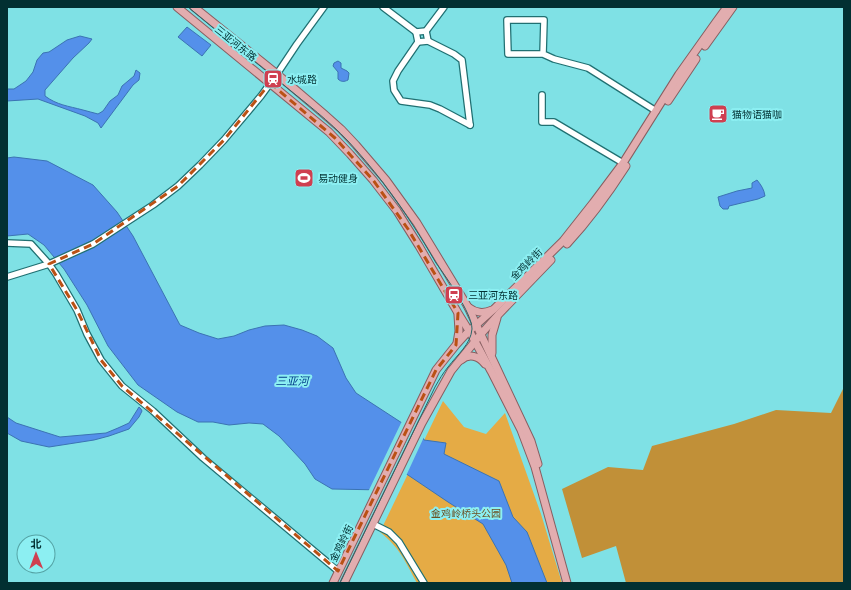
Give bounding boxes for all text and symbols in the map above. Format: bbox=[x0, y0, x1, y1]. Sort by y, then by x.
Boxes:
street label: 三亚河东路 bbox=[212, 22, 260, 65]
station icon: 水城路 bbox=[262, 68, 284, 90]
place label: 水城路 bbox=[287, 72, 317, 87]
cafe icon: 猫物语猫咖 bbox=[707, 103, 729, 125]
place label: 猫物语猫咖 bbox=[732, 107, 782, 122]
sports icon: 易动健身 bbox=[293, 167, 315, 189]
place label: 易动健身 bbox=[318, 171, 358, 186]
street label: 金鸡岭街 bbox=[507, 245, 546, 284]
station icon: 三亚河东路 bbox=[443, 284, 465, 306]
place label: 三亚河东路 bbox=[468, 288, 518, 303]
water label: 三亚河 bbox=[276, 373, 310, 389]
park label: 金鸡岭桥头公园 bbox=[431, 506, 501, 521]
street label: 金鸡岭街 bbox=[326, 522, 357, 564]
north arrow bbox=[16, 534, 56, 574]
text: 北 bbox=[30, 536, 41, 552]

